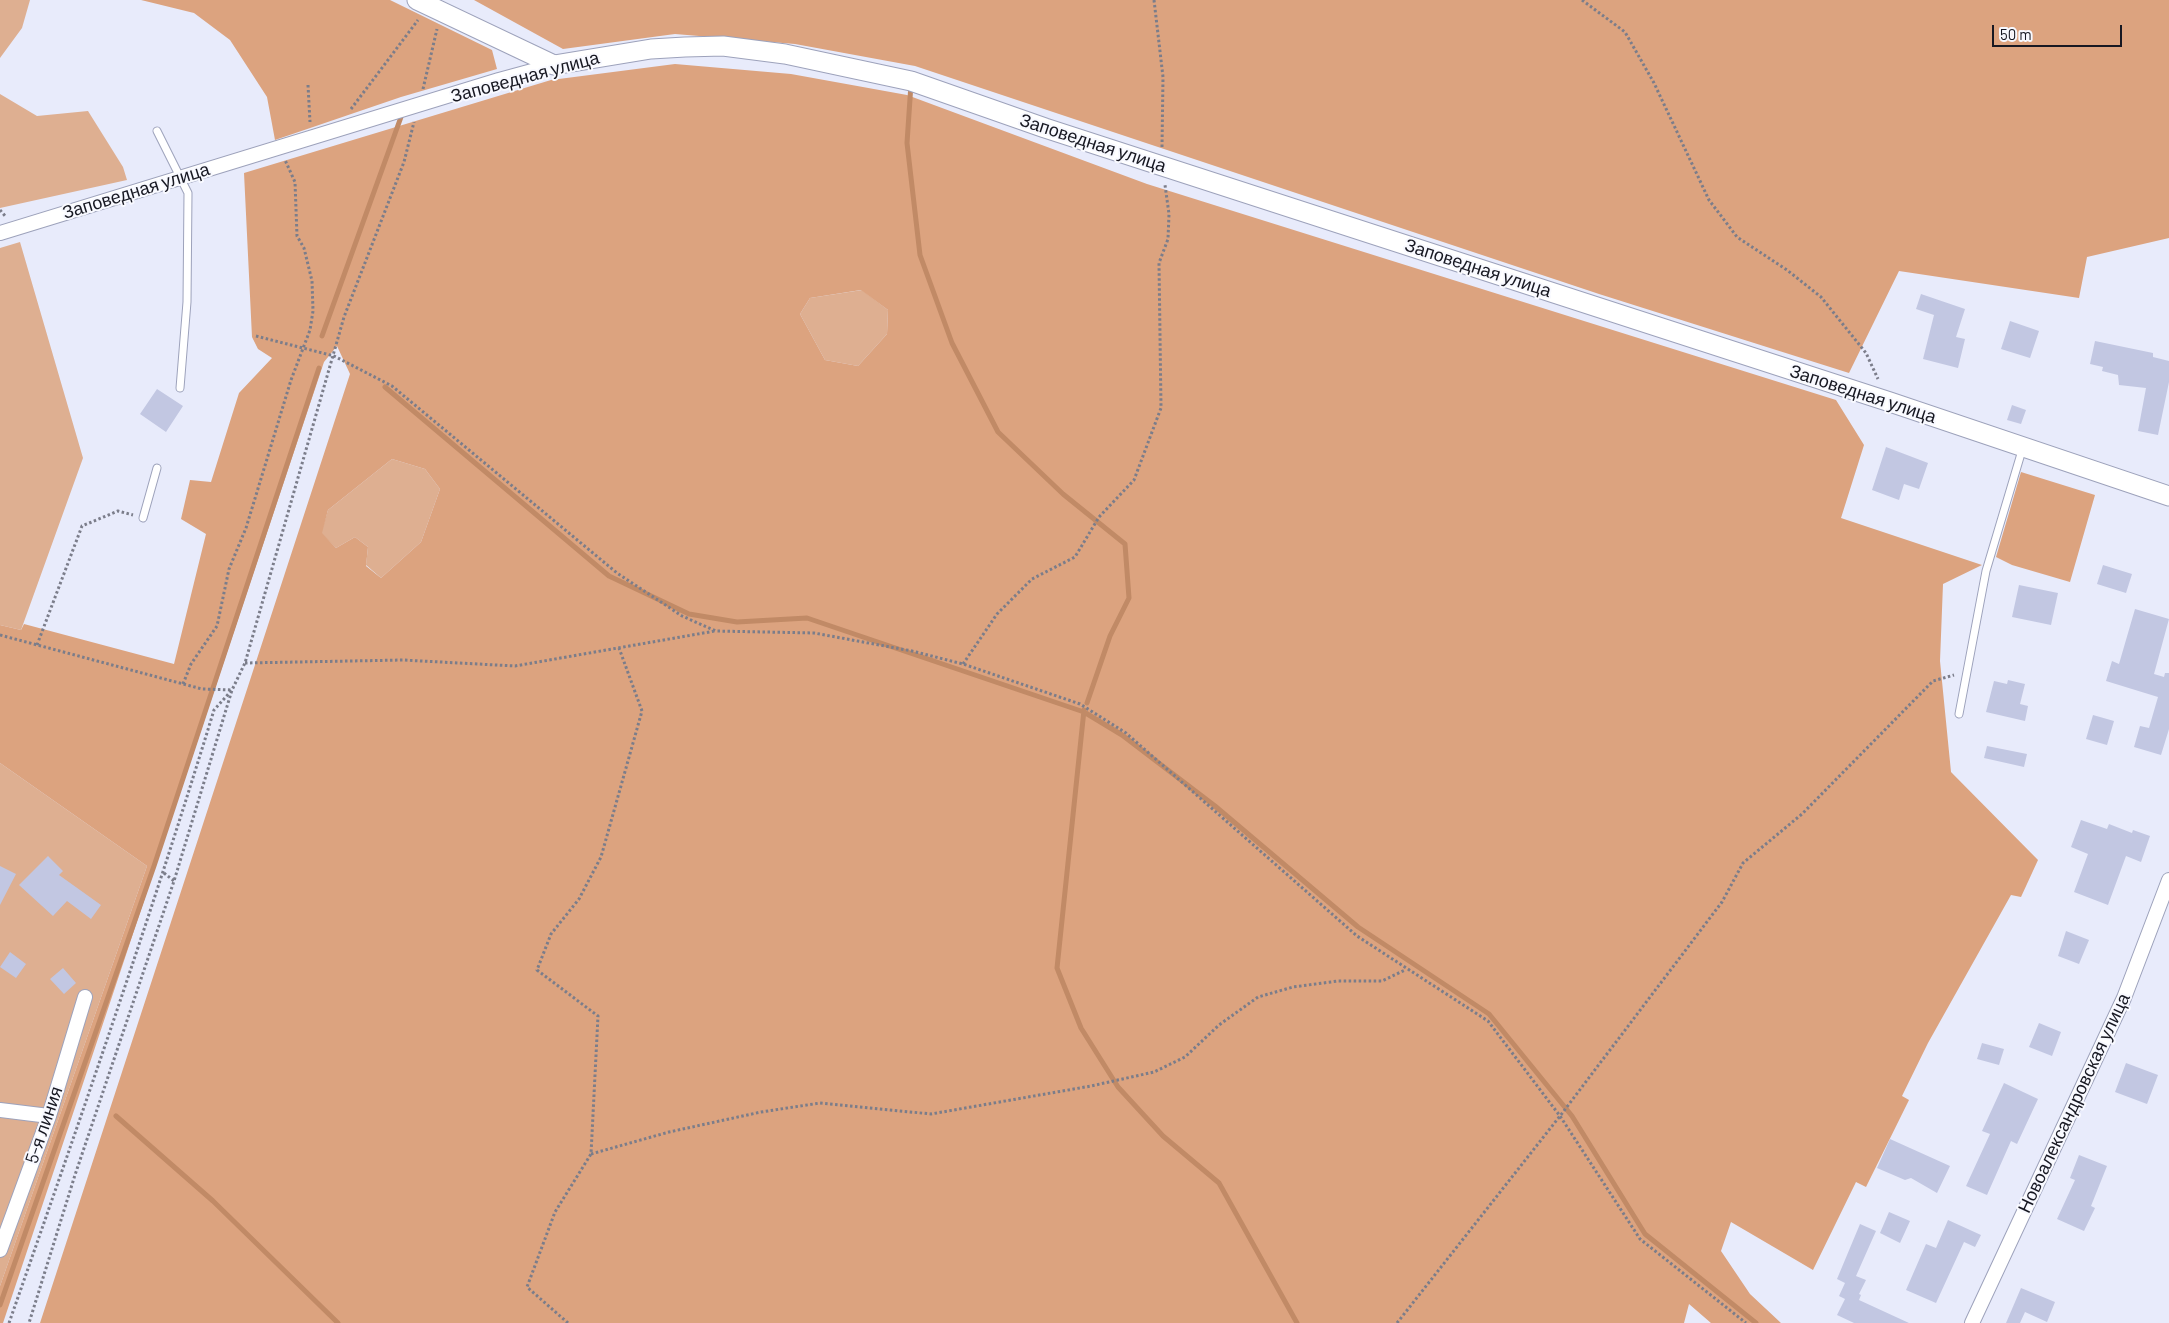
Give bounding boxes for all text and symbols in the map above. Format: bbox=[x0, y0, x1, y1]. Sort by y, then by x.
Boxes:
scale bar bbox=[1994, 15, 2124, 47]
text: 50 m bbox=[2000, 25, 2032, 43]
street label: Заповедная улица bbox=[448, 47, 602, 107]
street label: Заповедная улица bbox=[1017, 109, 1169, 177]
street label: Заповедная улица bbox=[60, 158, 212, 224]
street label: Заповедная улица bbox=[1402, 234, 1554, 302]
street label: Заповедная улица bbox=[1787, 360, 1939, 428]
street label: Новоалександровская улица bbox=[2014, 990, 2134, 1216]
street label: 5-я линия bbox=[21, 1084, 67, 1166]

